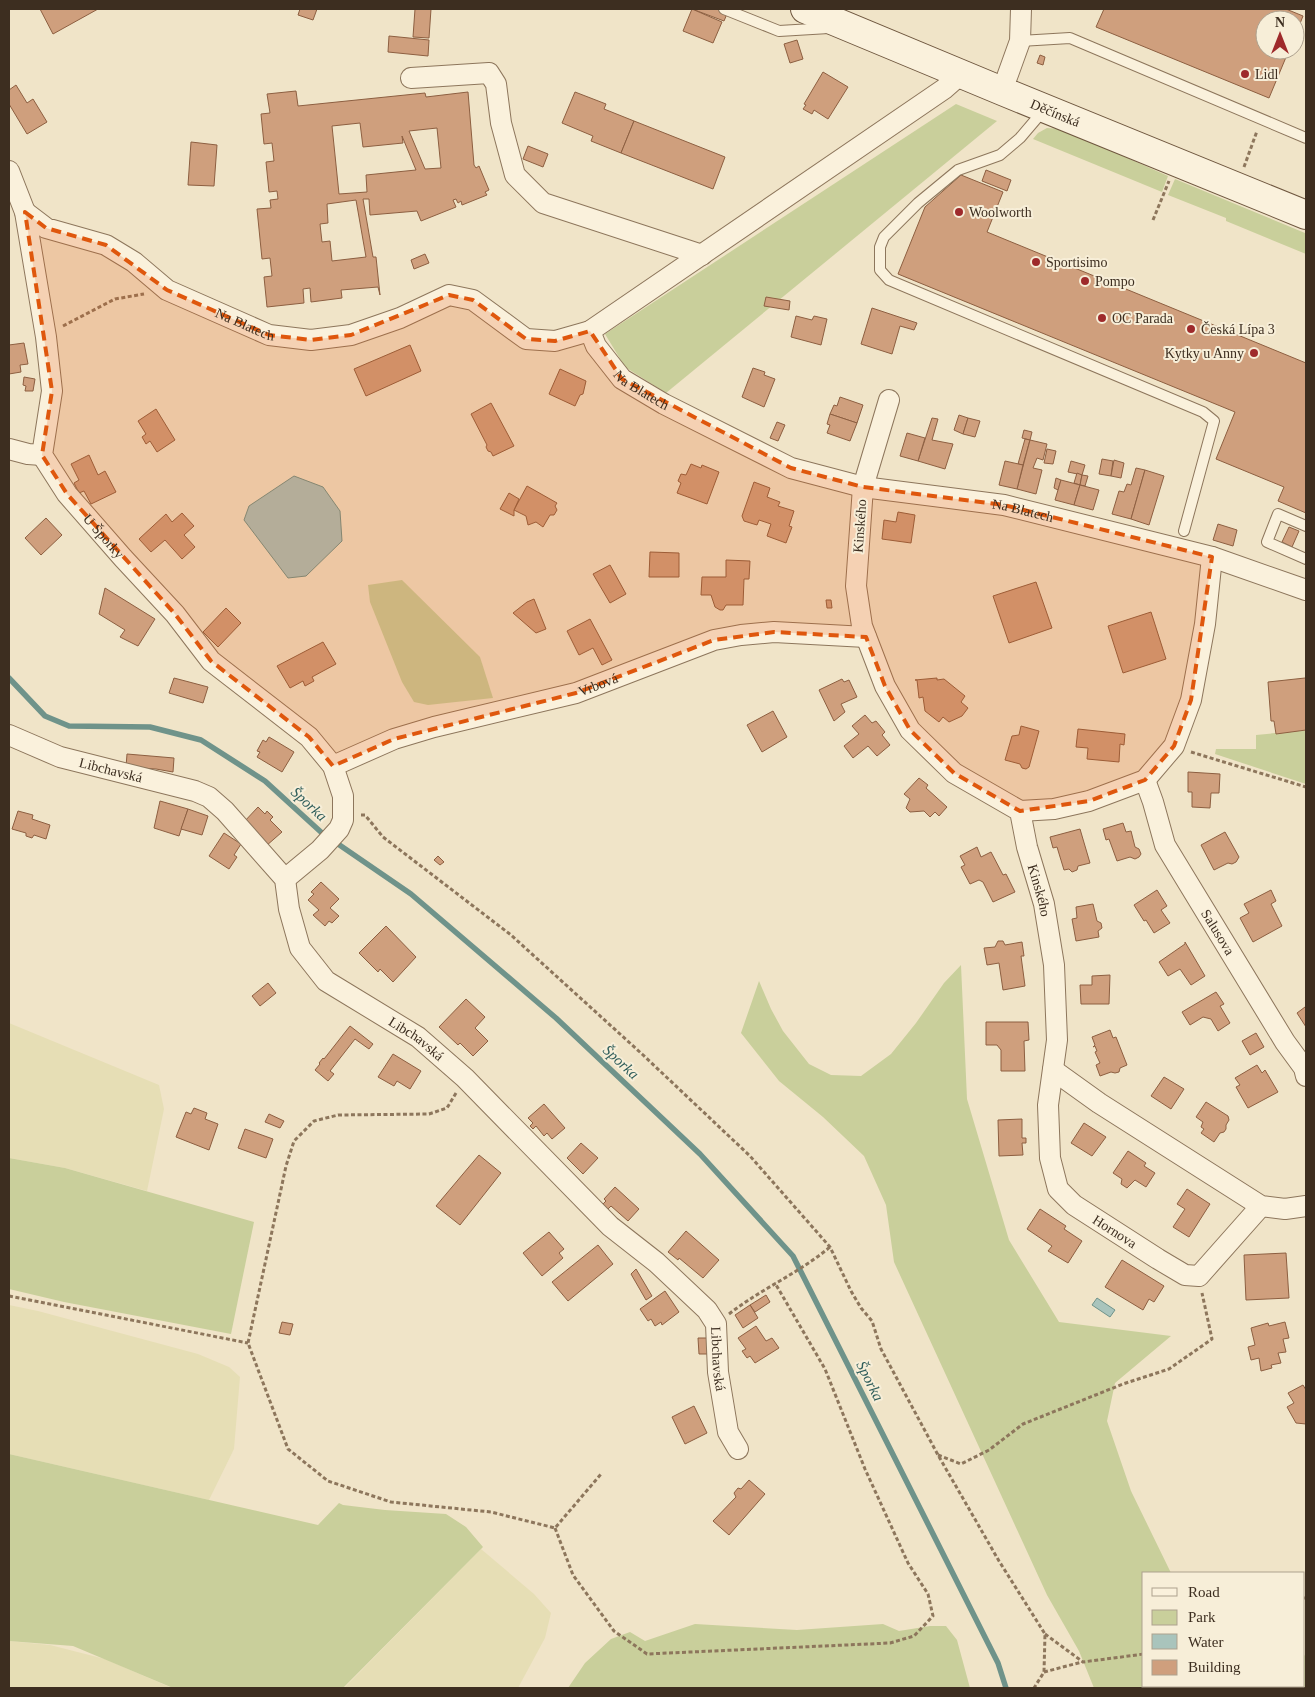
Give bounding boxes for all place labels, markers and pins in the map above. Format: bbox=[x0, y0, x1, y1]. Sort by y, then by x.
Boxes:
place label: Lidl bbox=[1255, 67, 1278, 82]
marker: Lidl bbox=[1239, 68, 1251, 80]
place label: Woolworth bbox=[969, 205, 1032, 220]
marker: Woolworth bbox=[953, 206, 965, 218]
place label: Sportisimo bbox=[1046, 255, 1107, 270]
marker: Sportisimo bbox=[1030, 256, 1042, 268]
place label: Pompo bbox=[1095, 274, 1135, 289]
marker: Pompo bbox=[1079, 275, 1091, 287]
place label: OC Parada bbox=[1112, 311, 1174, 326]
marker: OC Parada bbox=[1096, 312, 1108, 324]
place label: Česká Lípa 3 bbox=[1201, 321, 1275, 337]
marker: Česká Lípa 3 bbox=[1185, 323, 1197, 335]
place label: Kytky u Anny bbox=[1165, 346, 1244, 361]
marker: Kytky u Anny bbox=[1248, 347, 1260, 359]

